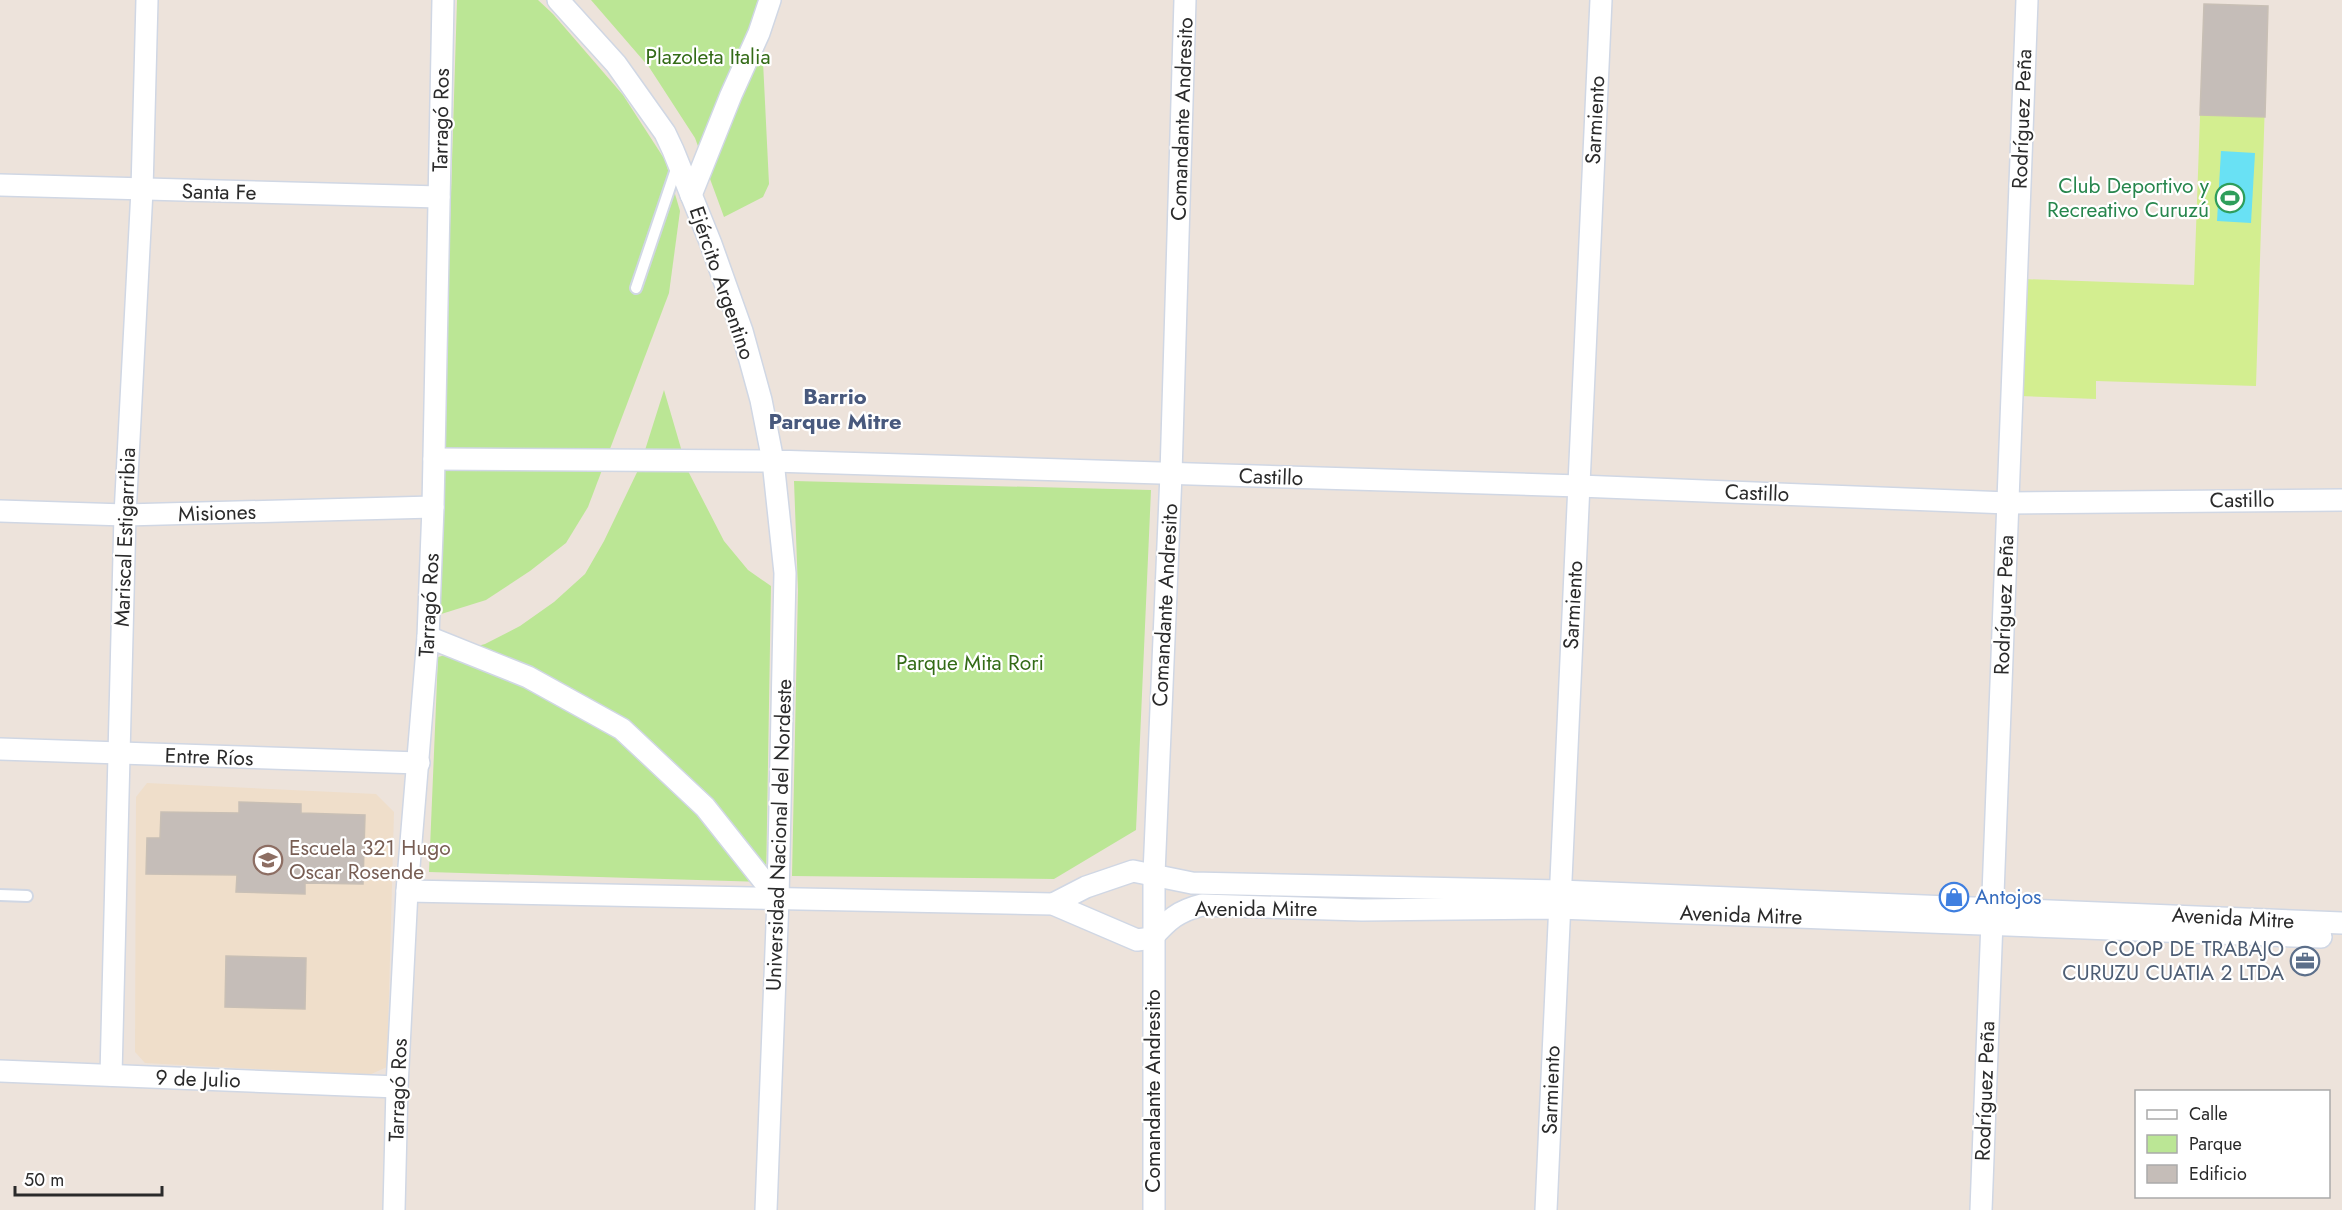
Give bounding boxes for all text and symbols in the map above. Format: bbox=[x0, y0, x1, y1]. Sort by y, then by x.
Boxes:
street label: Comandante Andresito bbox=[1163, 17, 1201, 221]
park label: Plazoleta Italia bbox=[645, 42, 771, 72]
street label: Rodríguez Peña bbox=[2005, 48, 2039, 190]
street label: Tarragó Ros bbox=[425, 68, 457, 172]
street label: Sarmiento bbox=[1578, 75, 1612, 165]
place label: Club Deportivo y Recreativo Curuzú bbox=[2047, 171, 2210, 225]
street label: Santa Fe bbox=[181, 176, 257, 208]
sports icon: Club Deportivo y Recreativo Curuzú bbox=[2214, 182, 2246, 214]
street label: Ejército Argentino bbox=[682, 202, 762, 364]
district label: Barrio Parque Mitre bbox=[768, 380, 902, 437]
street label: Mariscal Estigarribia bbox=[107, 447, 143, 627]
street label: Castillo bbox=[1238, 461, 1304, 493]
street label: Castillo bbox=[1724, 477, 1790, 509]
street label: Castillo bbox=[2209, 484, 2275, 516]
street label: Misiones bbox=[177, 497, 257, 529]
street label: Comandante Andresito bbox=[1145, 503, 1185, 707]
street label: Rodríguez Peña bbox=[1987, 534, 2021, 676]
street label: Tarragó Ros bbox=[411, 552, 447, 658]
street label: Sarmiento bbox=[1556, 560, 1590, 650]
park label: Parque Mita Rori bbox=[896, 648, 1044, 678]
street label: Universidad Nacional del Nordeste bbox=[759, 678, 799, 992]
street label: Entre Ríos bbox=[164, 740, 254, 774]
place label: Escuela 321 Hugo Oscar Rosende bbox=[289, 833, 451, 887]
school or university icon: Escuela 321 Hugo Oscar Rosende bbox=[252, 844, 284, 876]
shop icon: Antojos bbox=[1938, 881, 1970, 913]
place label: Antojos bbox=[1975, 882, 2042, 912]
street label: Avenida Mitre bbox=[1195, 894, 1317, 924]
street label: Avenida Mitre bbox=[1679, 898, 1803, 932]
street label: Avenida Mitre bbox=[2171, 900, 2295, 936]
place label: COOP DE TRABAJO CURUZU CUATIA 2 LTDA bbox=[2062, 934, 2284, 988]
office icon: COOP DE TRABAJO CURUZU CUATIA 2 LTDA bbox=[2289, 945, 2321, 977]
street label: Comandante Andresito bbox=[1138, 989, 1168, 1193]
street label: Rodríguez Peña bbox=[1968, 1020, 2002, 1162]
street label: Tarragó Ros bbox=[381, 1038, 415, 1142]
street label: Sarmiento bbox=[1534, 1045, 1568, 1135]
street label: 9 de Julio bbox=[155, 1063, 241, 1095]
legend bbox=[2135, 1090, 2330, 1198]
text: Calle bbox=[2189, 1101, 2228, 1127]
text: Parque bbox=[2189, 1131, 2242, 1157]
scale bar bbox=[15, 1159, 162, 1197]
text: Edificio bbox=[2189, 1161, 2247, 1187]
text: 50 m bbox=[24, 1167, 64, 1193]

